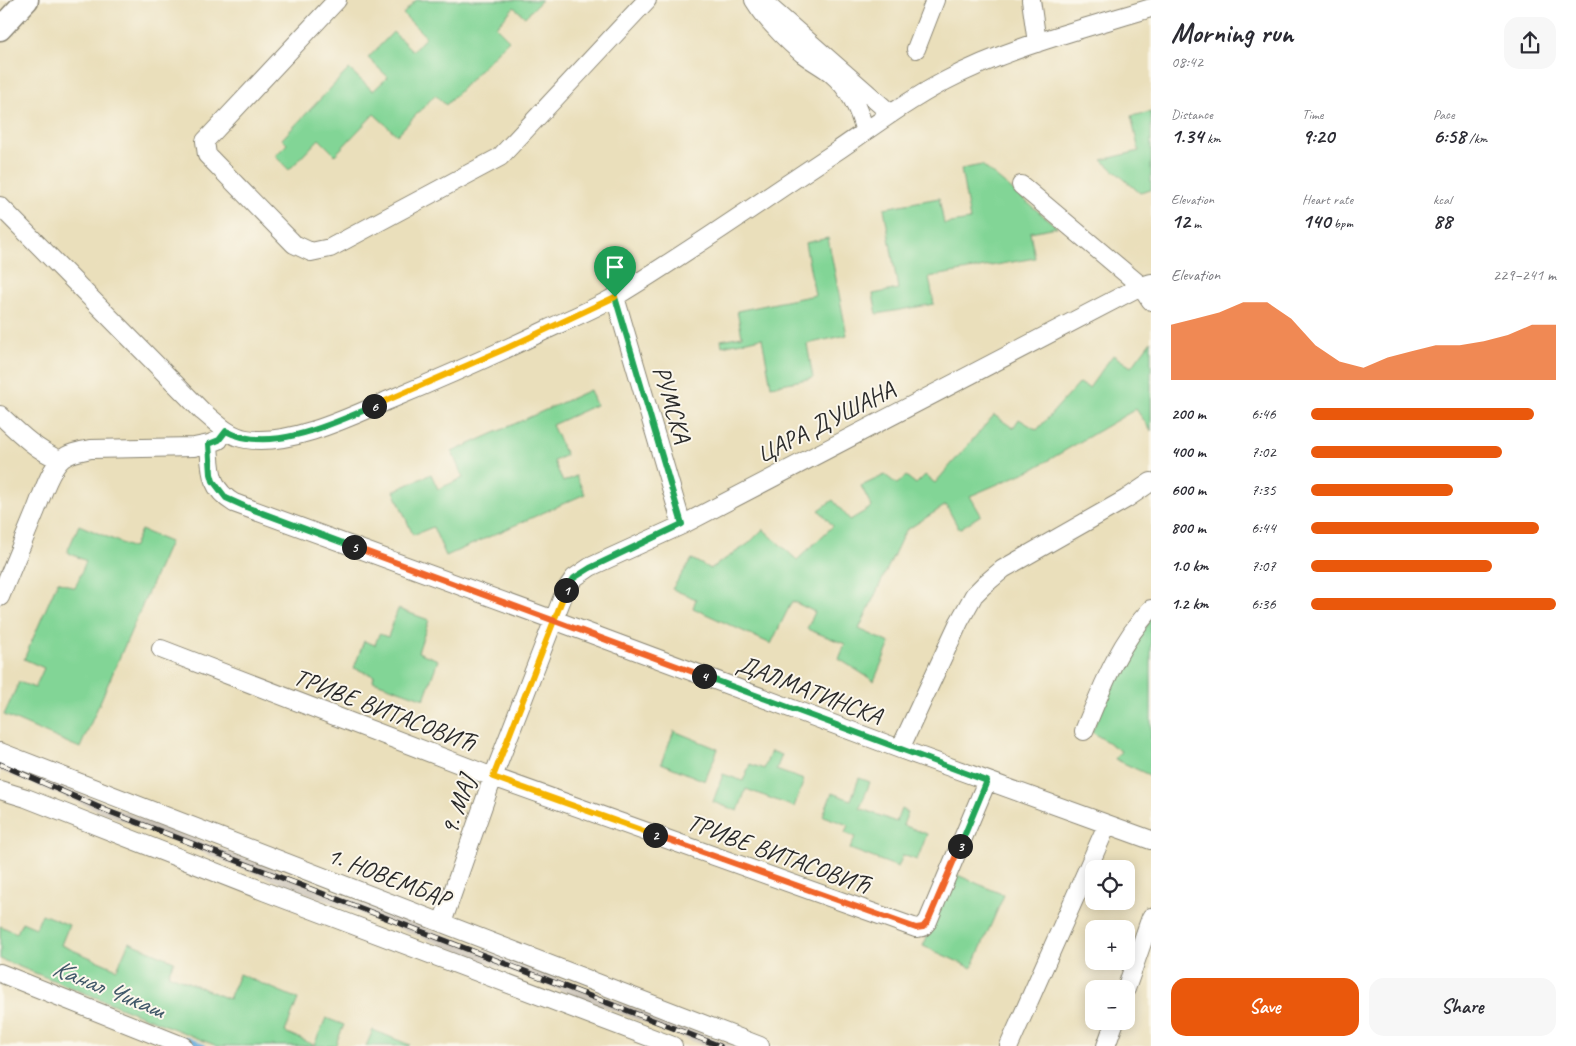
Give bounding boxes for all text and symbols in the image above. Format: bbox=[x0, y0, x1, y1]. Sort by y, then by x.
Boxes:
text: Morning run bbox=[1171, 15, 1293, 50]
button: share bbox=[1504, 17, 1556, 69]
text: 08:42 bbox=[1171, 52, 1203, 72]
text: Distance bbox=[1171, 106, 1213, 123]
text: Time bbox=[1302, 106, 1323, 123]
text: Pace bbox=[1433, 106, 1455, 123]
text: 1.34 bbox=[1171, 123, 1204, 149]
text: 9:20 bbox=[1302, 123, 1334, 149]
text: 6:58 bbox=[1433, 123, 1466, 149]
text: km bbox=[1204, 130, 1221, 147]
text: /km bbox=[1466, 130, 1487, 147]
text: Elevation bbox=[1171, 191, 1214, 208]
text: Heart rate bbox=[1302, 191, 1353, 208]
text: kcal bbox=[1433, 191, 1452, 208]
text: 12 bbox=[1171, 208, 1190, 234]
text: 140 bbox=[1302, 208, 1330, 234]
text: 88 bbox=[1433, 208, 1452, 234]
text: m bbox=[1190, 215, 1201, 232]
text: bpm bbox=[1330, 215, 1353, 232]
pin bbox=[594, 246, 636, 297]
icon: arrive bbox=[601, 253, 629, 281]
text: Elevation bbox=[1171, 265, 1220, 285]
text: 229–241 m bbox=[1493, 265, 1556, 285]
street label: РУМСКА bbox=[645, 362, 699, 447]
street label: ЦАРА ДУШАНА bbox=[751, 373, 900, 470]
pin: 6 bbox=[362, 394, 386, 418]
text: 6 bbox=[371, 398, 378, 415]
text: 200 m bbox=[1171, 404, 1206, 424]
text: 6:46 bbox=[1251, 404, 1276, 424]
text: 400 m bbox=[1171, 442, 1206, 462]
text: 7:02 bbox=[1251, 442, 1276, 462]
text: 600 m bbox=[1171, 480, 1206, 500]
text: 7:35 bbox=[1251, 480, 1276, 500]
text: 800 m bbox=[1171, 518, 1206, 538]
text: 6:44 bbox=[1251, 518, 1276, 538]
pin: 5 bbox=[342, 534, 366, 560]
text: 5 bbox=[351, 539, 358, 556]
text: 1.0 km bbox=[1171, 556, 1208, 576]
text: 7:07 bbox=[1251, 556, 1276, 576]
pin: 1 bbox=[554, 578, 578, 602]
text: 1 bbox=[563, 582, 570, 599]
text: 1.2 km bbox=[1171, 594, 1208, 614]
text: 6:36 bbox=[1251, 594, 1276, 614]
street label: ДАЛМАТИНСКА bbox=[733, 648, 888, 733]
street label: ТРИВЕ ВИТАСОВИЋ bbox=[289, 661, 482, 760]
pin: 4 bbox=[692, 664, 716, 688]
text: 4 bbox=[701, 668, 708, 685]
street label: 9. МАЈ bbox=[433, 767, 484, 839]
street label: ТРИВЕ ВИТАСОВИЋ bbox=[683, 806, 876, 902]
pin: 2 bbox=[642, 822, 668, 848]
text: 2 bbox=[652, 827, 659, 844]
pin: 3 bbox=[948, 834, 972, 858]
text: 3 bbox=[957, 838, 964, 855]
street label: 1. НОВЕМБАР bbox=[323, 839, 458, 916]
map controls bbox=[1085, 860, 1135, 1030]
button: locate bbox=[1085, 860, 1135, 910]
button: + bbox=[1085, 920, 1135, 970]
water label: Канал Чикаш bbox=[48, 951, 172, 1027]
button: Save bbox=[1171, 978, 1359, 1036]
button: Share bbox=[1369, 978, 1556, 1036]
button: − bbox=[1085, 980, 1135, 1030]

